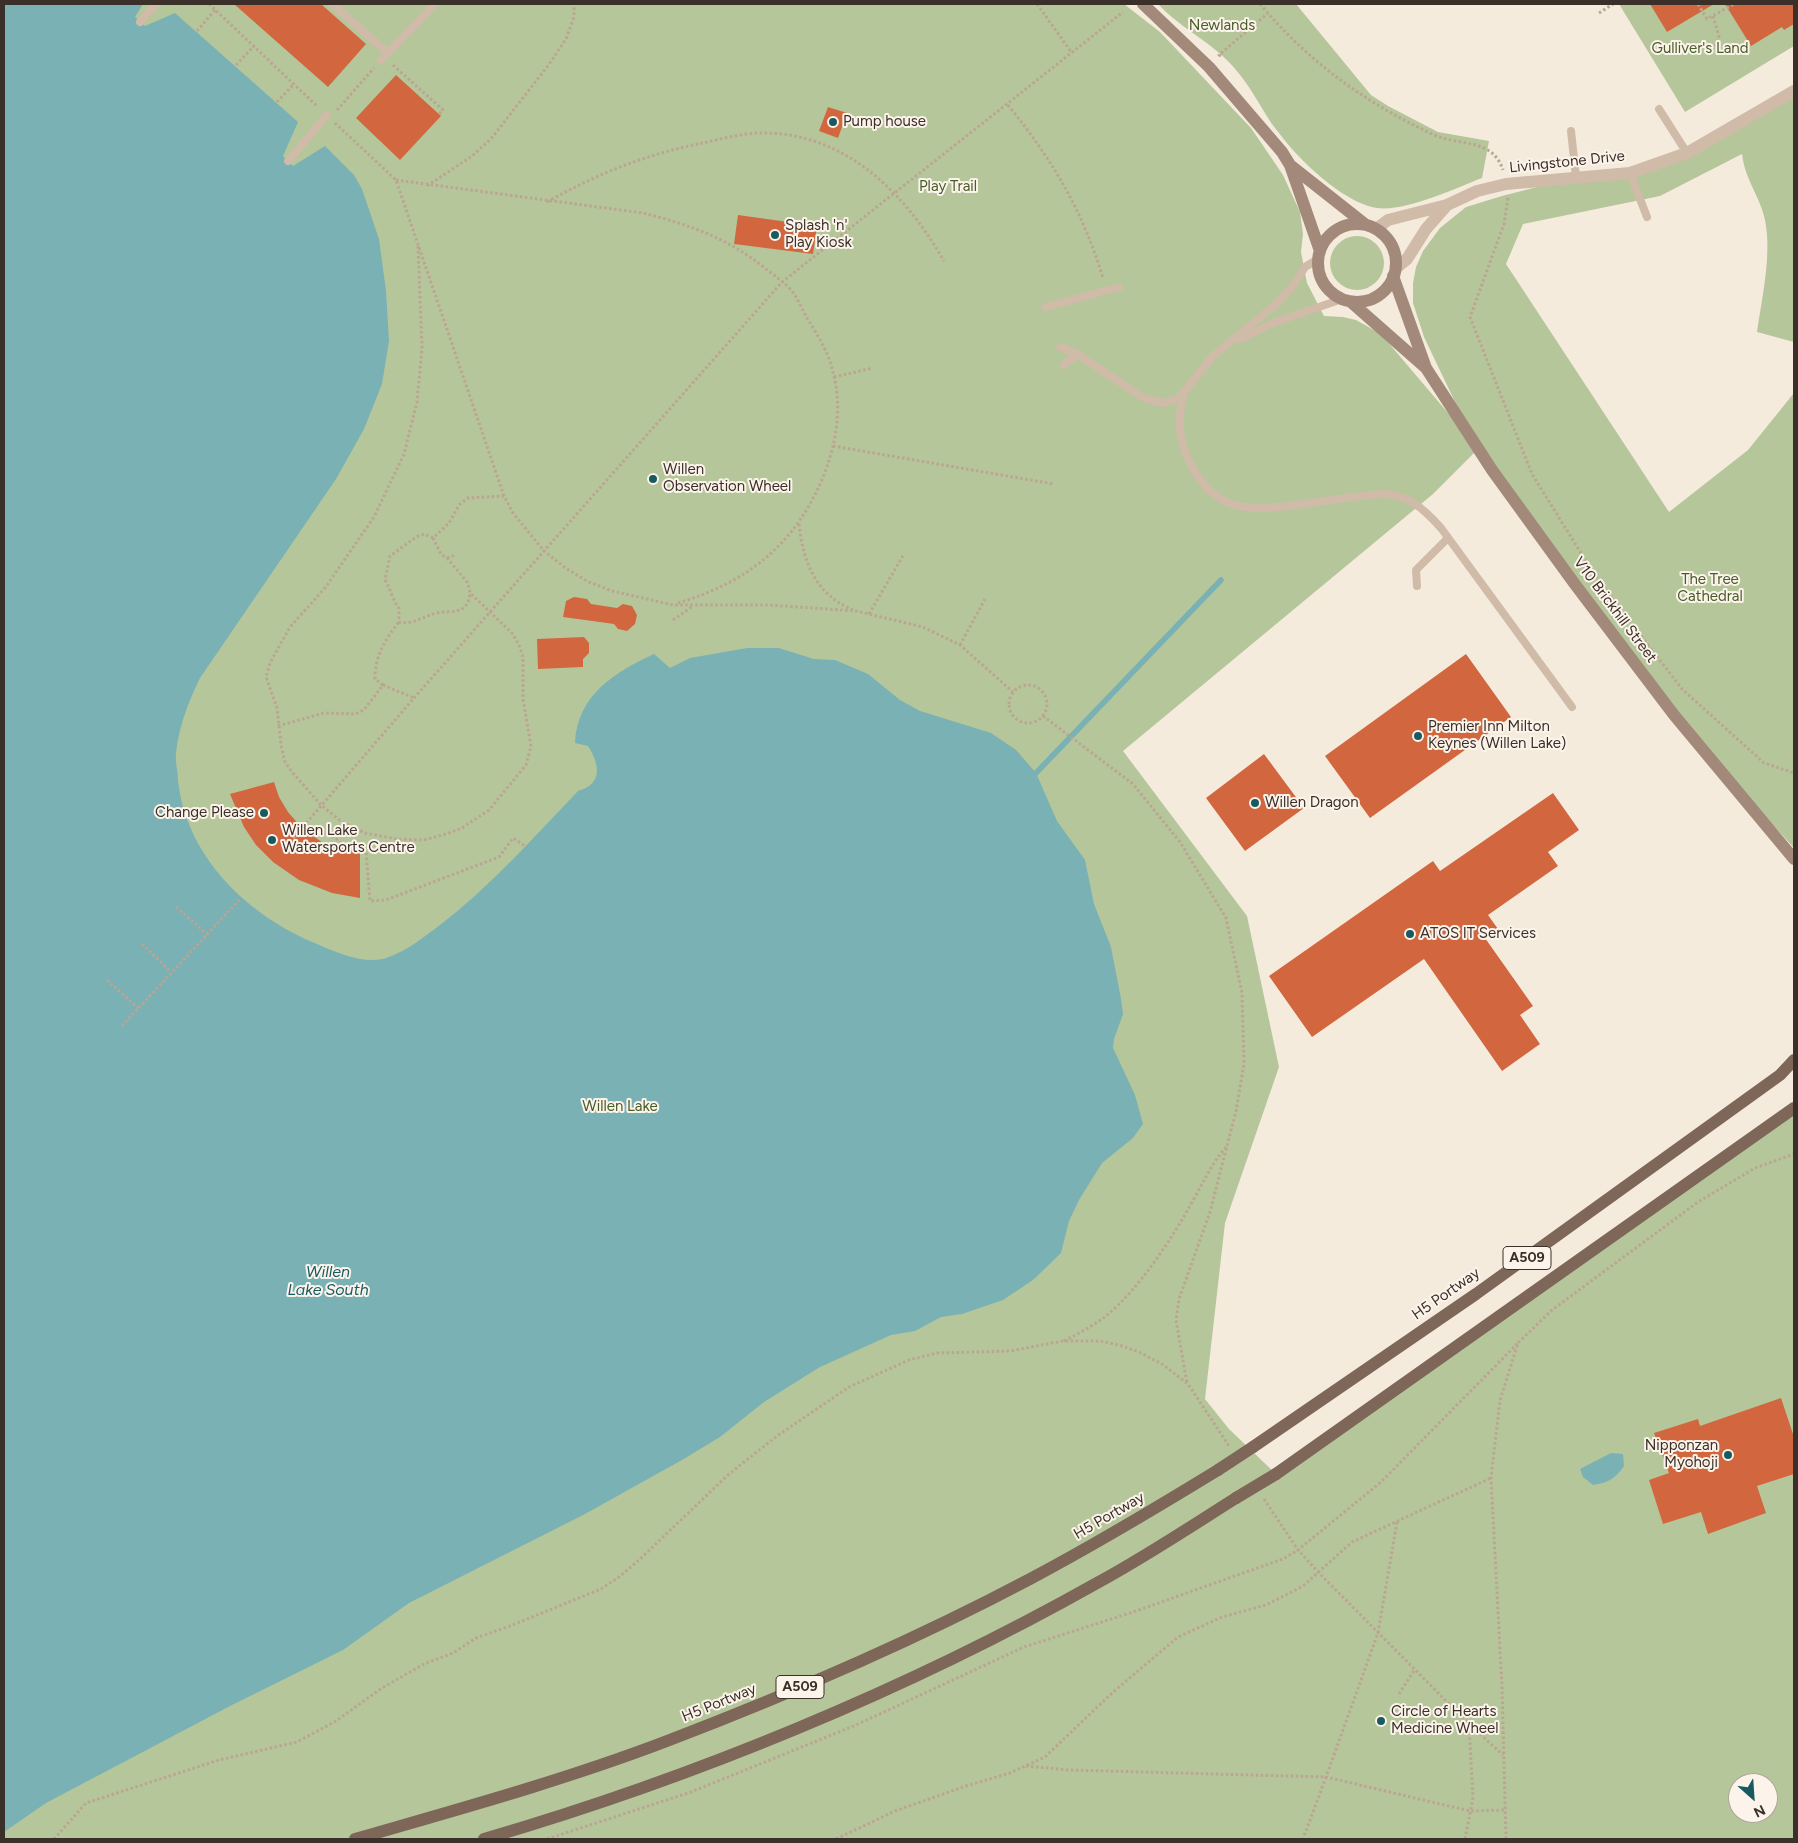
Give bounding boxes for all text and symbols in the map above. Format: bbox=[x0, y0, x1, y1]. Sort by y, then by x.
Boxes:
park label: Newlands bbox=[1189, 17, 1255, 35]
park label: Gulliver's Land bbox=[1651, 40, 1749, 58]
place label: Pump house bbox=[843, 113, 926, 131]
marker: Pump house bbox=[827, 116, 839, 128]
street label: Livingstone Drive bbox=[1508, 147, 1626, 177]
park label: Play Trail bbox=[919, 178, 977, 196]
place label: Splash 'n' Play Kiosk bbox=[785, 217, 852, 252]
marker: Splash 'n' Play Kiosk bbox=[769, 229, 781, 241]
place label: Willen Observation Wheel bbox=[663, 461, 791, 496]
marker: Willen Observation Wheel bbox=[647, 473, 659, 485]
street label: V10 Brickhill Street bbox=[1570, 554, 1660, 666]
park label: The Tree Cathedral bbox=[1677, 571, 1743, 606]
place label: Premier Inn Milton Keynes (Willen Lake) bbox=[1428, 718, 1566, 753]
marker: Premier Inn Milton Keynes (Willen Lake) bbox=[1412, 730, 1424, 742]
place label: Willen Dragon bbox=[1265, 794, 1359, 812]
marker: Willen Dragon bbox=[1249, 797, 1261, 809]
place label: Change Please bbox=[155, 804, 254, 822]
marker: Change Please bbox=[258, 807, 270, 819]
place label: Willen Lake Watersports Centre bbox=[282, 822, 415, 857]
marker: Willen Lake Watersports Centre bbox=[266, 834, 278, 846]
place label: ATOS IT Services bbox=[1420, 925, 1536, 943]
marker: ATOS IT Services bbox=[1404, 928, 1416, 940]
park label: Willen Lake bbox=[582, 1098, 658, 1116]
road number: A509 bbox=[1503, 1246, 1551, 1270]
water label: Willen Lake South bbox=[287, 1262, 369, 1300]
street label: H5 Portway bbox=[1409, 1264, 1483, 1324]
place label: Nipponzan Myohoji bbox=[1645, 1437, 1718, 1472]
marker: Nipponzan Myohoji bbox=[1722, 1449, 1734, 1461]
street label: H5 Portway bbox=[1070, 1489, 1148, 1543]
road number: A509 bbox=[776, 1675, 824, 1698]
street label: H5 Portway bbox=[679, 1680, 759, 1726]
place label: Circle of Hearts Medicine Wheel bbox=[1391, 1703, 1498, 1738]
marker: Circle of Hearts Medicine Wheel bbox=[1375, 1715, 1387, 1727]
north arrow bbox=[1728, 1773, 1778, 1823]
text: N bbox=[1751, 1801, 1768, 1821]

